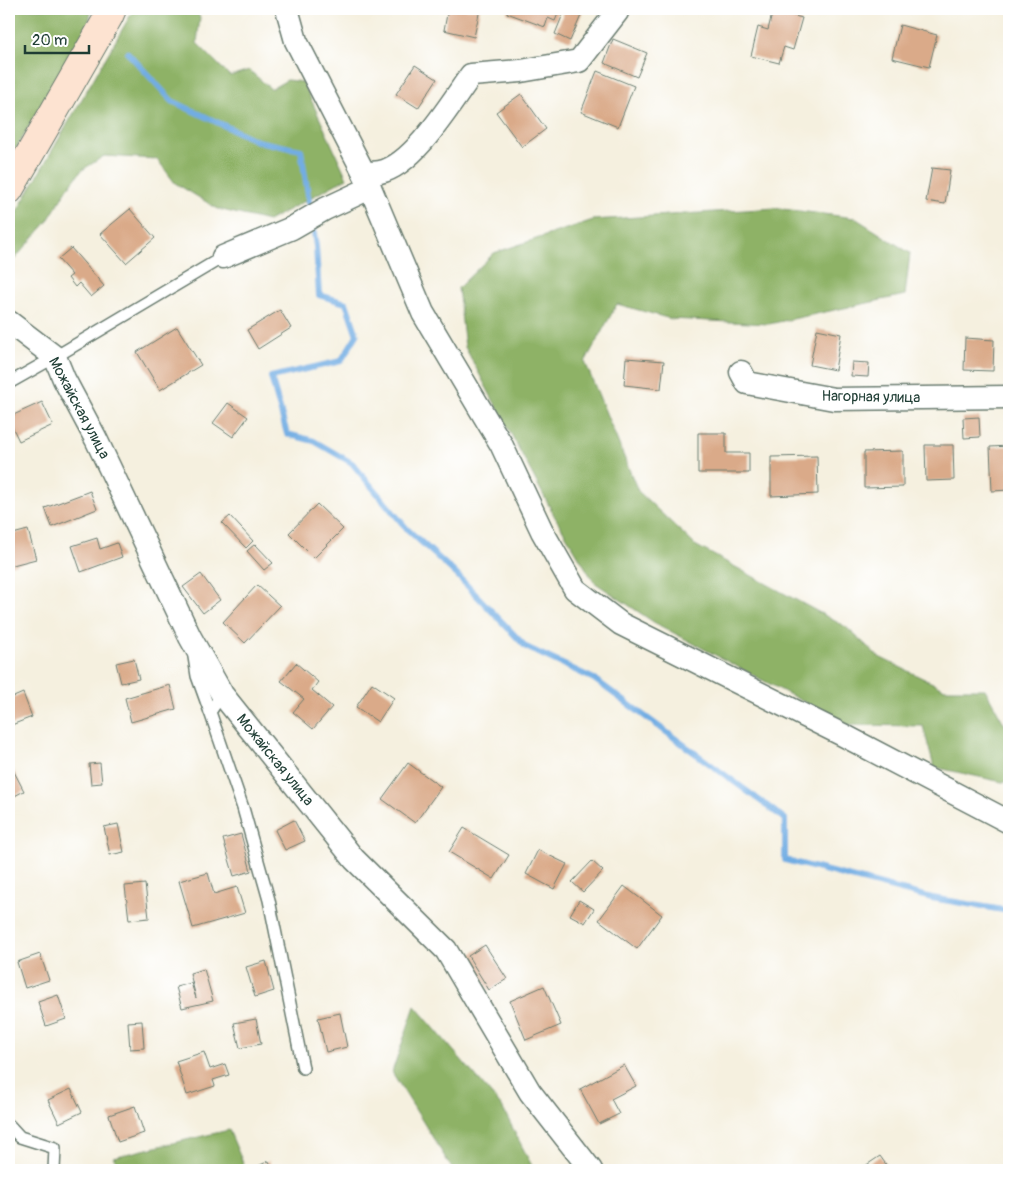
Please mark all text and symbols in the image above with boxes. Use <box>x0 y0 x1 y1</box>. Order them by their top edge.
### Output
scale bar <box>25 22 89 54</box>
text: 20 m <box>32 31 67 50</box>
street label: Можайская улица <box>44 354 114 462</box>
street label: Нагорная улица <box>821 387 921 407</box>
street label: Можайская улица <box>232 710 318 810</box>

